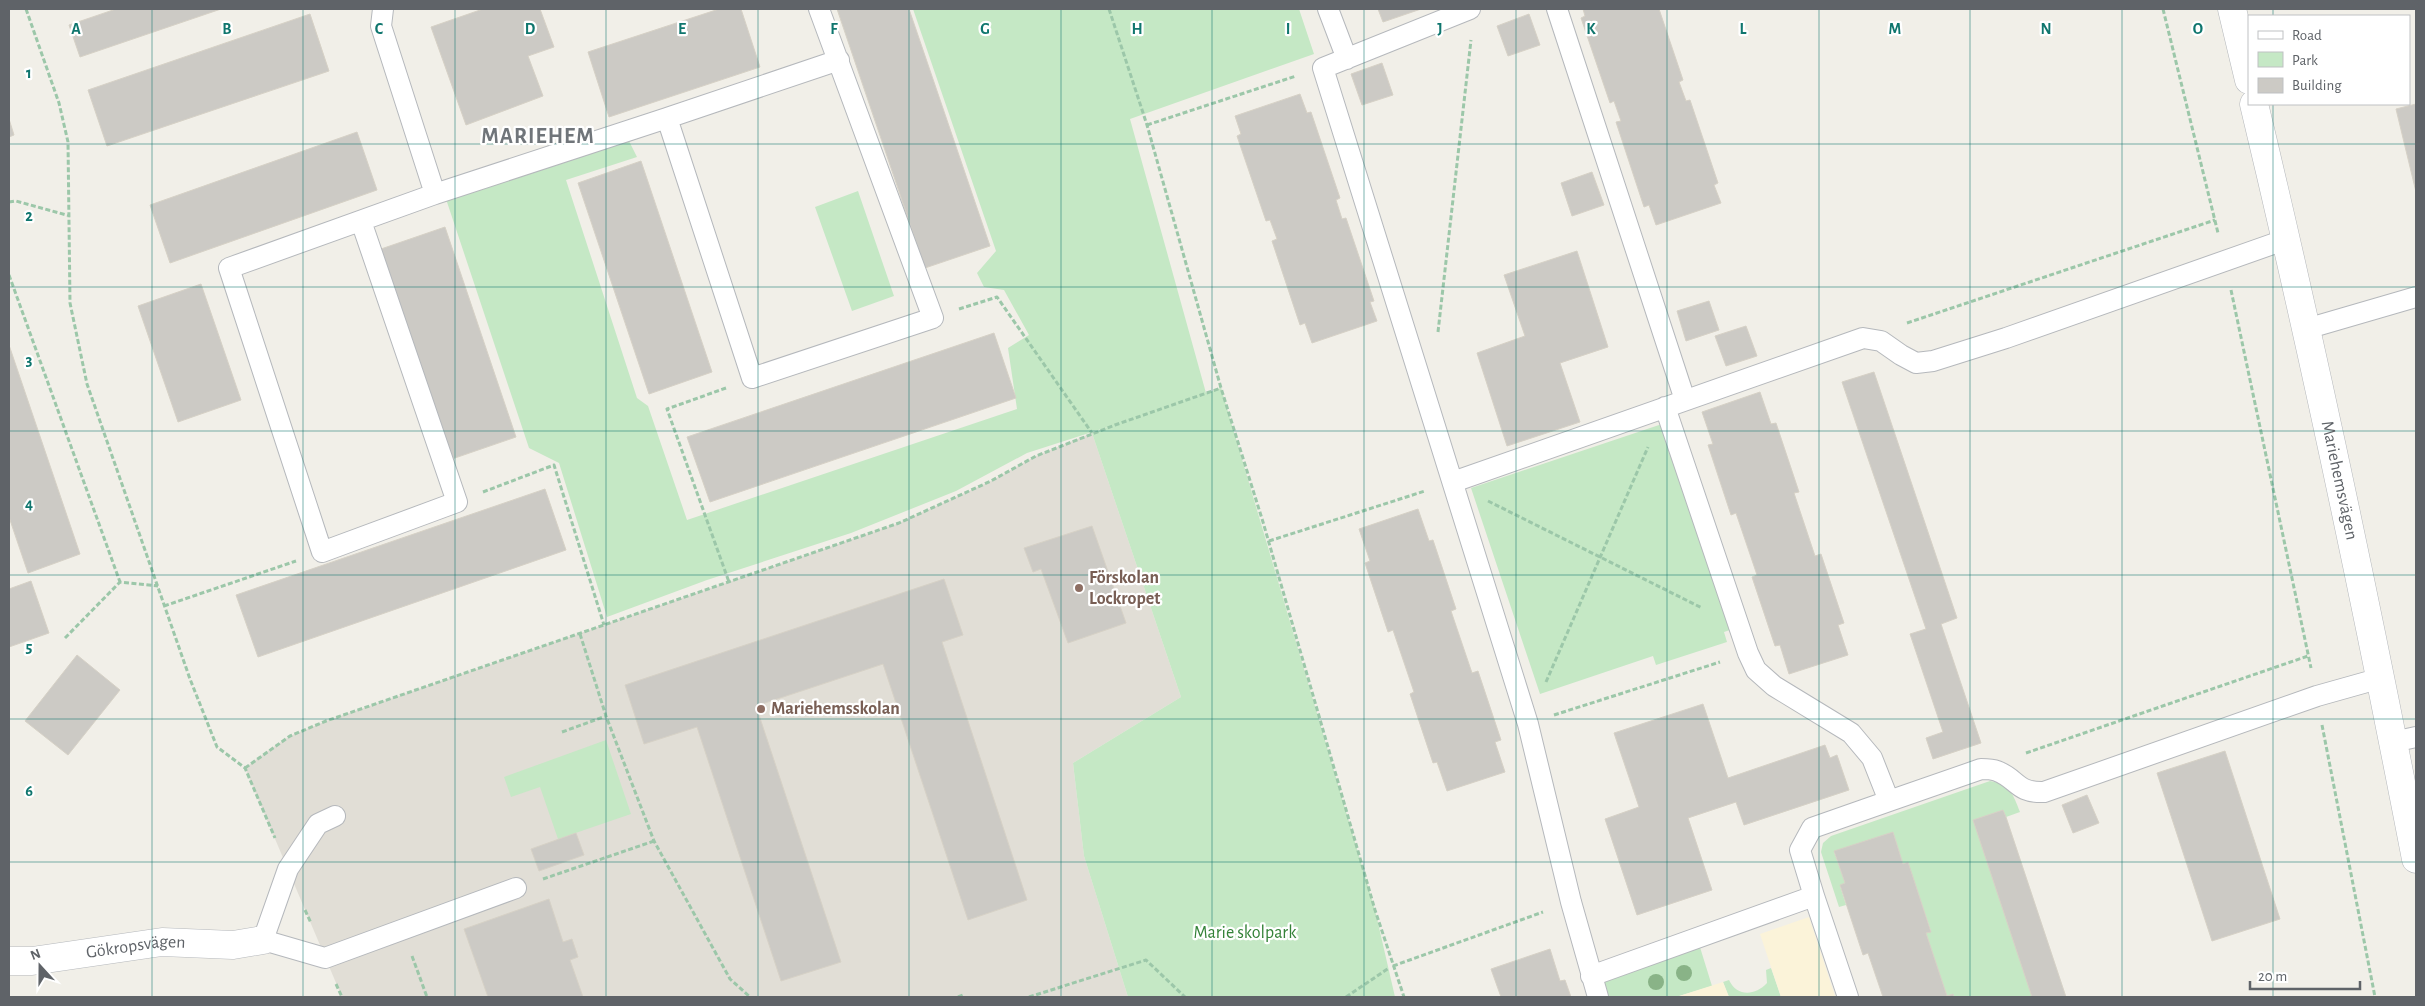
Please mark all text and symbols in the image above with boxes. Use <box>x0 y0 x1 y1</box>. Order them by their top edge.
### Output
legend <box>2248 15 2410 105</box>
text: A <box>71 21 81 37</box>
text: B <box>222 21 232 37</box>
text: C <box>375 21 384 37</box>
text: D <box>525 21 536 37</box>
text: E <box>678 21 686 37</box>
text: F <box>830 21 838 37</box>
text: G <box>980 21 990 37</box>
text: H <box>1131 21 1143 37</box>
text: I <box>1286 21 1290 37</box>
text: J <box>1437 21 1443 37</box>
text: K <box>1586 21 1596 37</box>
text: L <box>1740 21 1747 37</box>
text: M <box>1889 21 1901 37</box>
text: N <box>2040 21 2052 37</box>
text: O <box>2193 21 2203 37</box>
text: Road <box>2292 28 2322 43</box>
text: Park <box>2292 53 2318 68</box>
text: 1 <box>26 65 32 81</box>
text: Building <box>2292 78 2342 93</box>
district label: MARIEHEM <box>481 125 595 147</box>
text: 2 <box>25 208 33 224</box>
text: 3 <box>26 352 33 368</box>
street label: Mariehemsvägen <box>2318 419 2361 542</box>
text: 4 <box>25 496 33 512</box>
place label: Förskolan Lockropet <box>1089 569 1160 608</box>
marker: Förskolan Lockropet <box>1073 582 1085 594</box>
text: 5 <box>26 639 33 655</box>
place label: Mariehemsskolan <box>771 700 900 718</box>
marker: Mariehemsskolan <box>755 703 767 715</box>
text: 6 <box>25 783 33 799</box>
park label: Marie skolpark <box>1194 924 1297 942</box>
street label: Gökropsvägen <box>85 933 186 962</box>
north arrow <box>15 941 65 991</box>
text: N <box>29 947 43 963</box>
scale bar <box>2250 958 2360 990</box>
text: 20 m <box>2258 969 2287 984</box>

